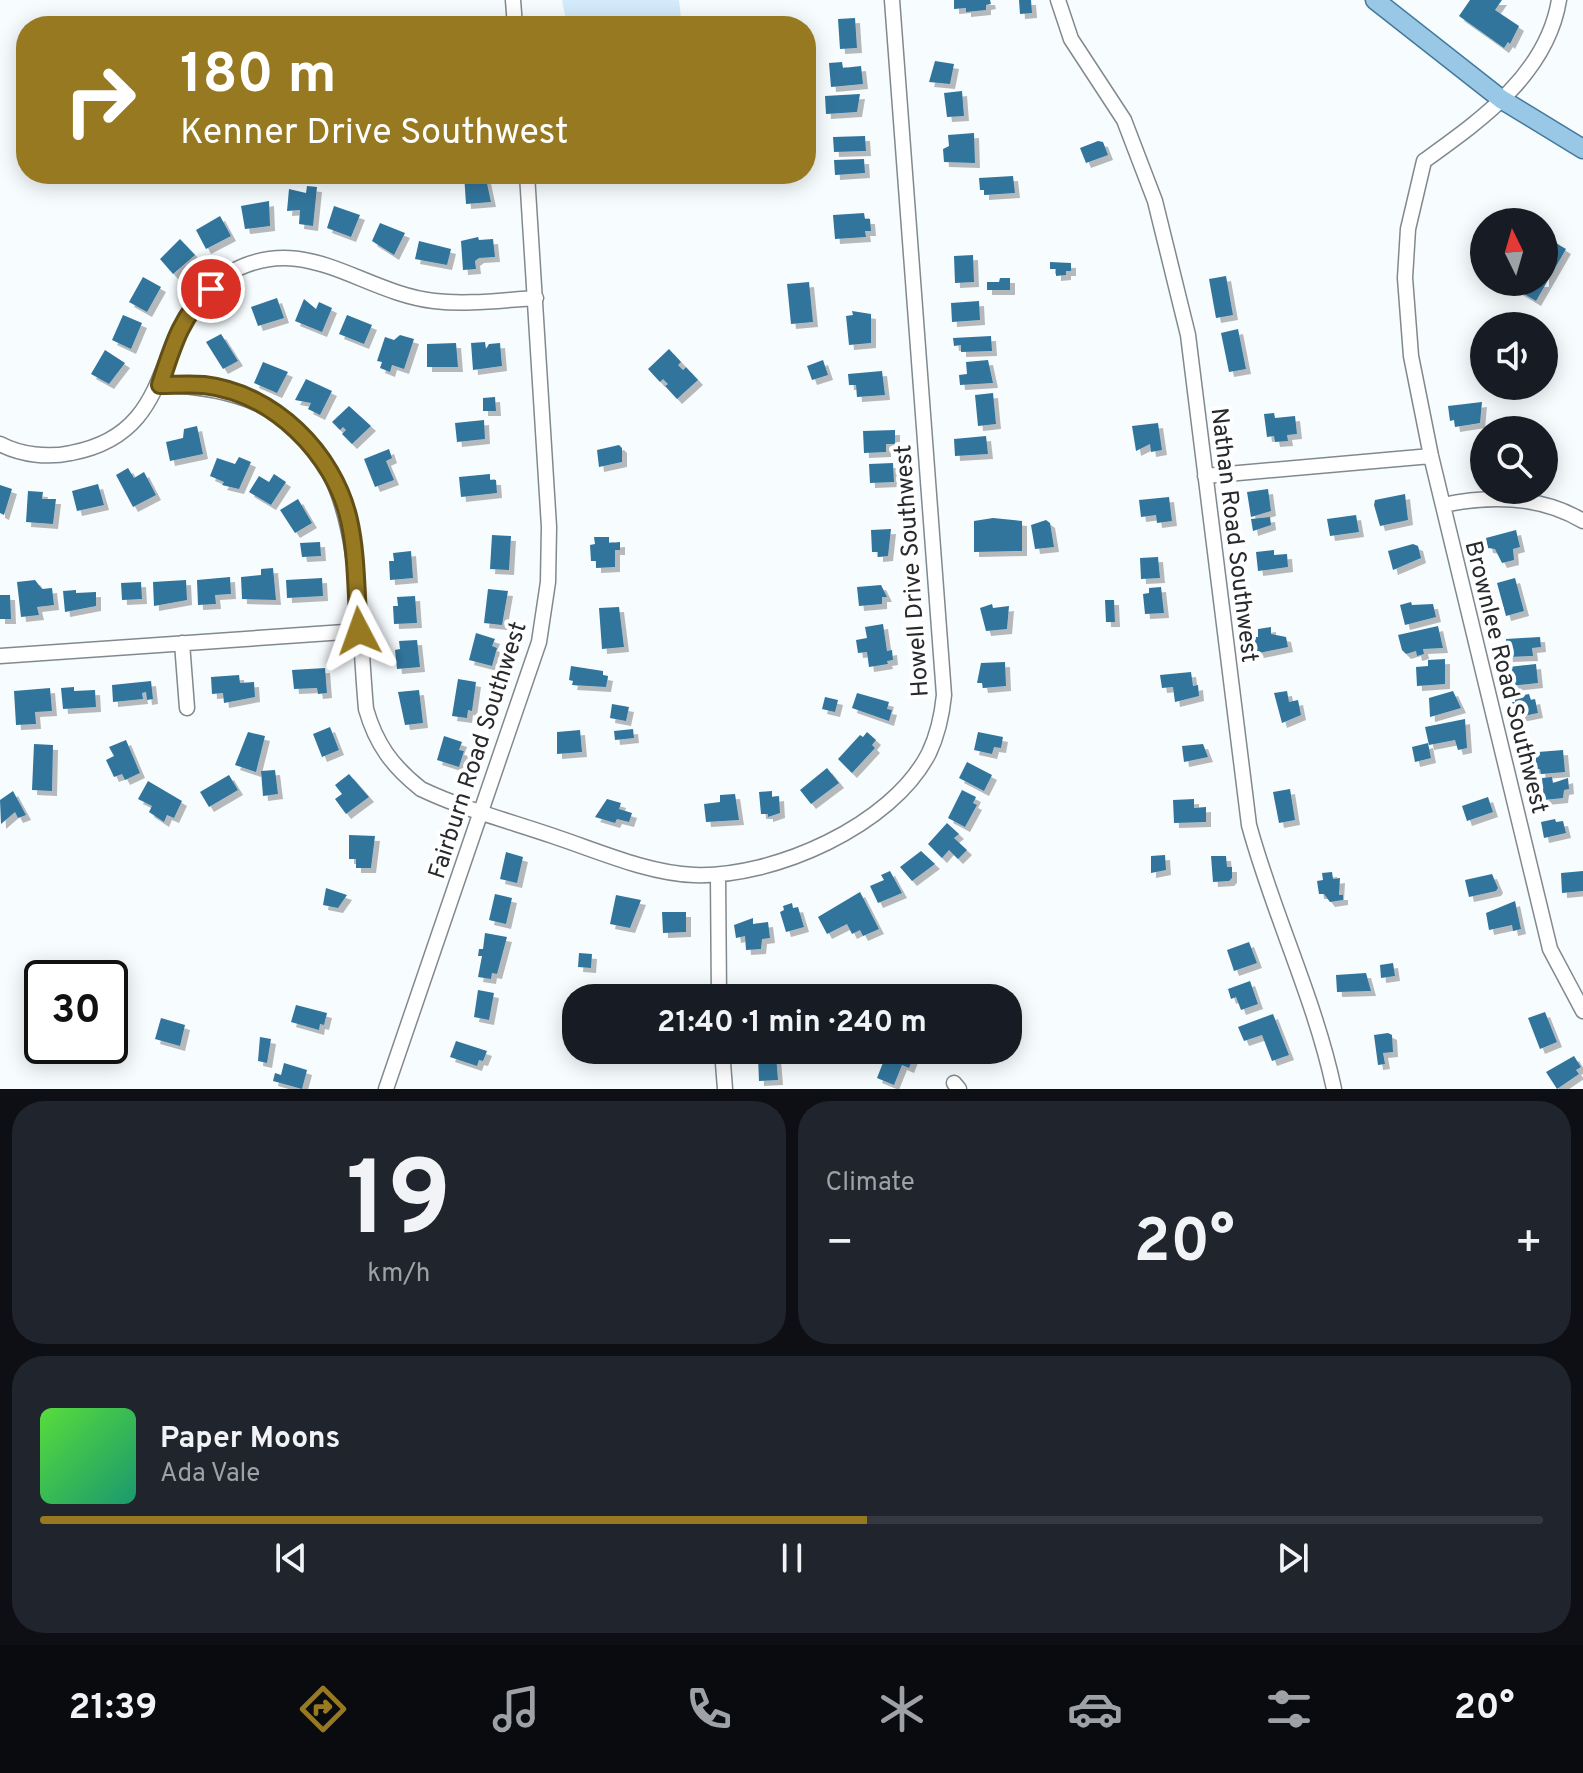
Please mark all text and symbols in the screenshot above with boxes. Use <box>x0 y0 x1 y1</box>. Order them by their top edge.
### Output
text: 180 m <box>180 42 337 112</box>
icon: right <box>48 48 152 152</box>
text: Kenner Drive Southwest <box>180 111 569 157</box>
north arrow <box>1470 208 1558 296</box>
map controls <box>1470 208 1558 504</box>
pin <box>177 255 245 323</box>
icon: arrive <box>189 267 233 311</box>
button: sound <box>1470 312 1558 400</box>
street label: Nathan Road Southwest <box>1202 406 1264 664</box>
button: search <box>1470 416 1558 504</box>
street label: Howell Drive Southwest <box>889 444 937 698</box>
street label: Brownlee Road Southwest <box>1457 538 1553 817</box>
position arrow <box>317 589 401 673</box>
street label: Fairburn Road Southwest <box>423 618 535 883</box>
speed limit sign: 30 <box>24 960 128 1064</box>
text: 21:40 · 1 min · 240 m <box>657 1005 927 1042</box>
text: 19 <box>346 1140 452 1272</box>
text: Climate <box>826 1167 915 1200</box>
text: 20° <box>1134 1207 1235 1283</box>
text: − <box>826 1217 854 1273</box>
text: + <box>1515 1217 1543 1273</box>
text: km/h <box>367 1258 430 1291</box>
text: Paper Moons <box>160 1421 340 1458</box>
text: Ada Vale <box>160 1458 260 1491</box>
icon: previous <box>269 1536 313 1580</box>
icon: pause <box>770 1536 814 1580</box>
icon: next <box>1271 1536 1315 1580</box>
icon: directions <box>295 1681 351 1737</box>
icon: music <box>488 1681 544 1737</box>
icon: phone <box>681 1681 737 1737</box>
icon: climate <box>874 1681 930 1737</box>
icon: car <box>1067 1681 1123 1737</box>
icon: filters <box>1261 1681 1317 1737</box>
text: 21:39 <box>69 1686 157 1732</box>
text: 20° <box>1454 1686 1514 1732</box>

